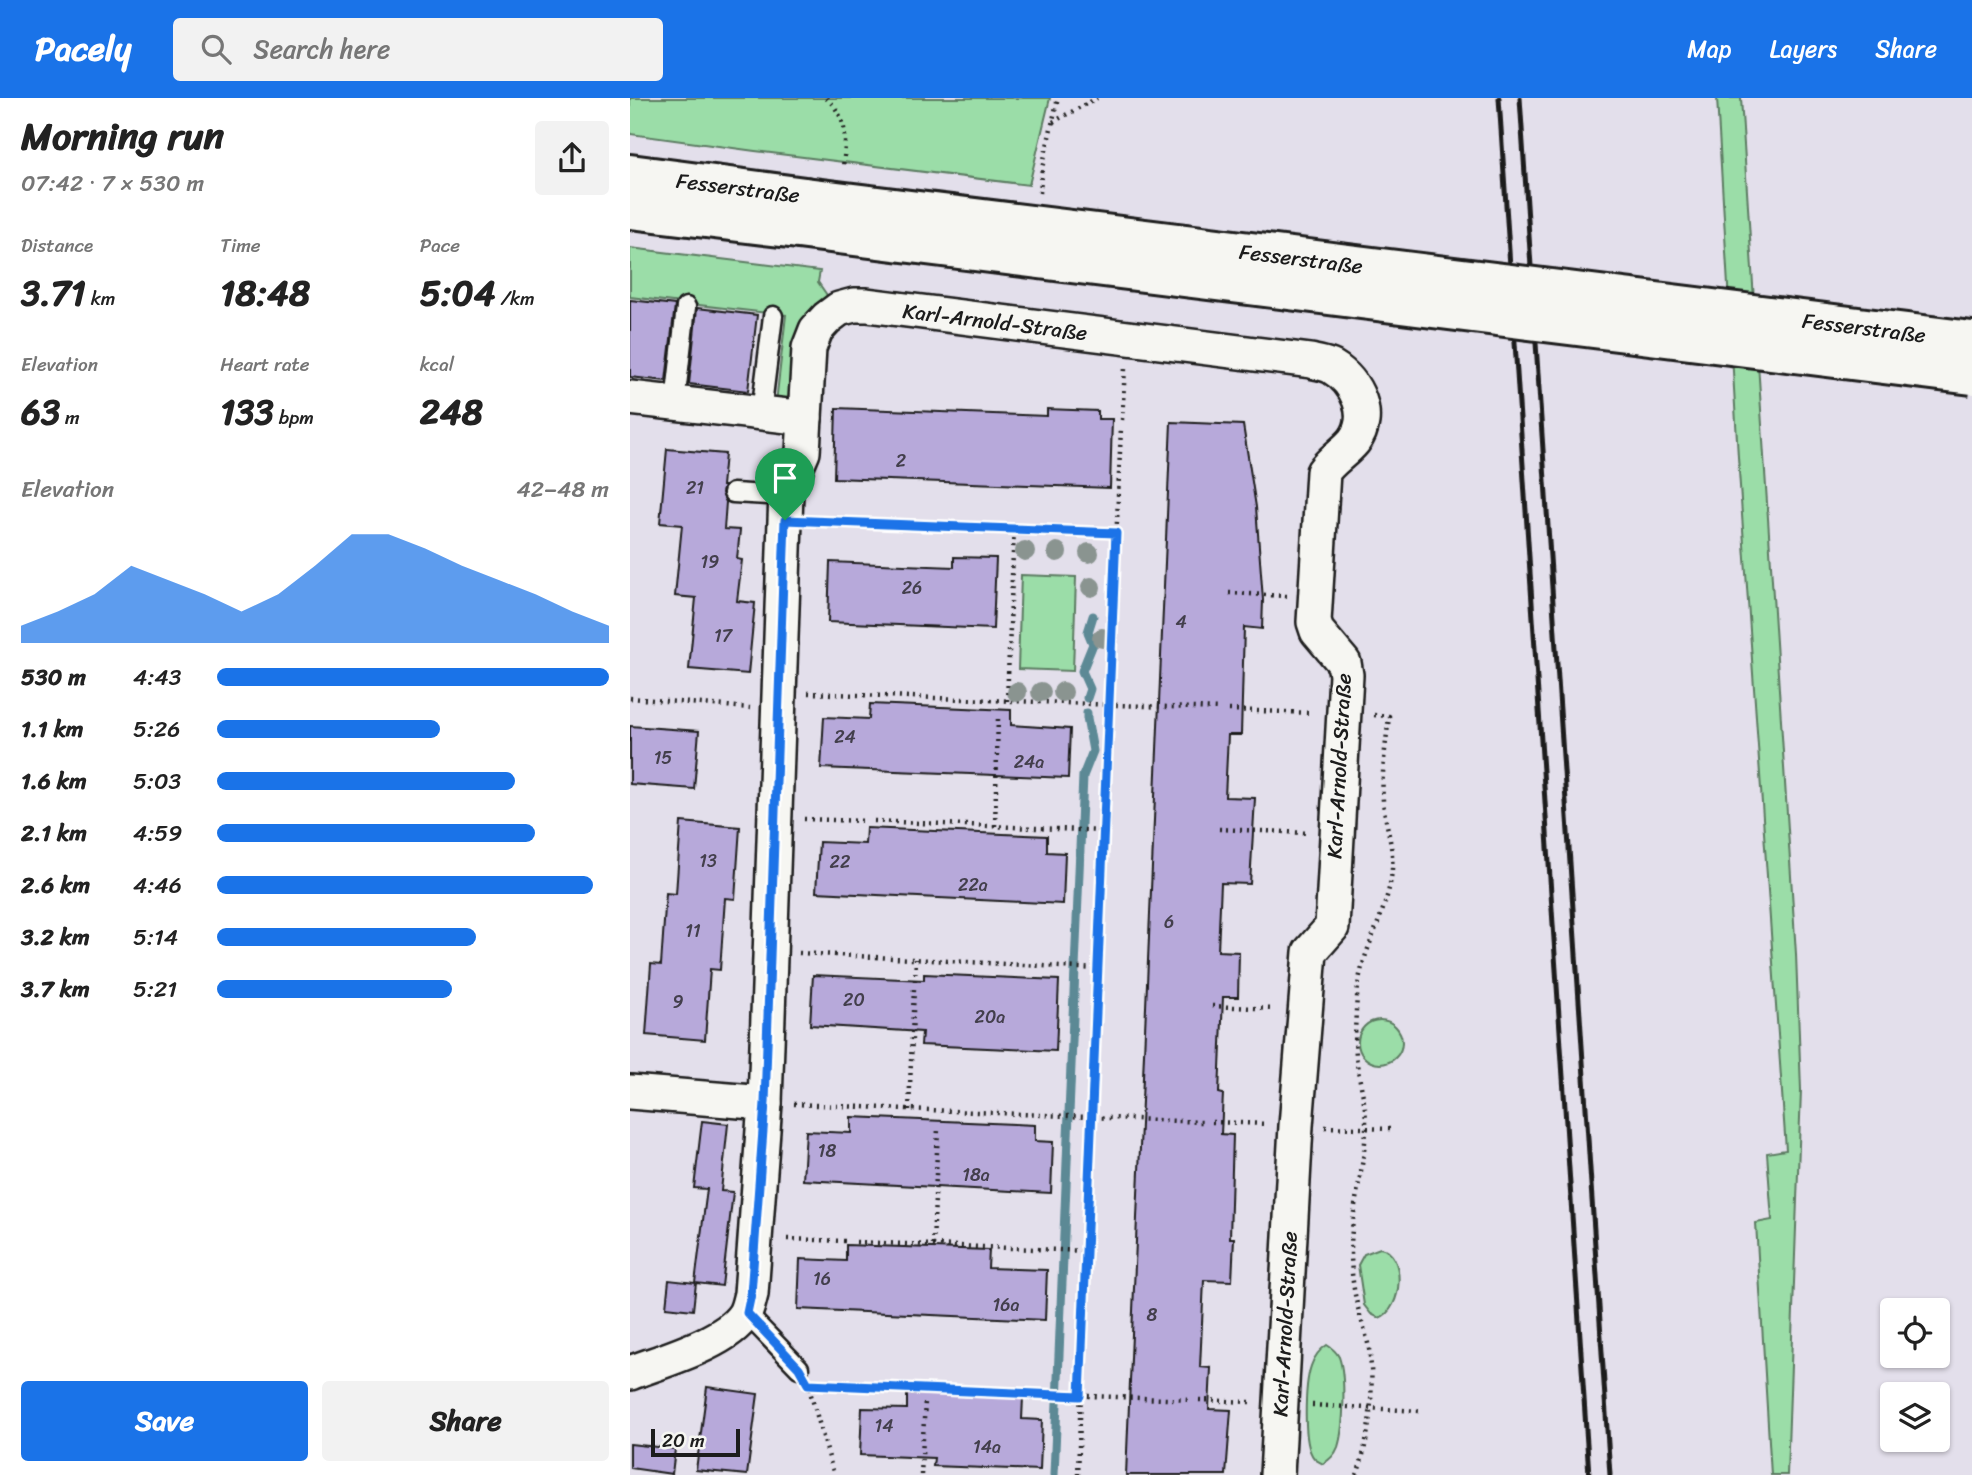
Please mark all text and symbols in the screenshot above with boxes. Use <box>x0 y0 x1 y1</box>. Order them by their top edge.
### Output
search box <box>173 18 663 81</box>
text: Pacely <box>35 20 131 78</box>
text: Search here <box>253 26 390 72</box>
text: Map <box>1687 28 1732 70</box>
text: Layers <box>1770 28 1837 70</box>
text: Share <box>1875 28 1937 70</box>
icon: search <box>197 30 235 68</box>
text: Morning run <box>21 103 224 170</box>
button: share <box>535 121 609 195</box>
street label: Fesserstraße <box>674 162 802 214</box>
text: 07:42 · 7 × 530 m <box>21 163 204 204</box>
text: Distance <box>21 229 93 262</box>
text: Time <box>220 229 261 262</box>
text: Pace <box>420 229 460 262</box>
street label: Fesserstraße <box>1237 233 1365 285</box>
text: 3.71 <box>21 262 86 324</box>
text: 18:48 <box>220 262 310 324</box>
text: 5:04 <box>420 262 496 324</box>
text: km <box>86 282 115 315</box>
text: /km <box>496 282 535 315</box>
street label: Karl-Arnold-Straße <box>901 292 1090 352</box>
street label: Fesserstraße <box>1800 302 1928 354</box>
text: Elevation <box>21 348 98 381</box>
text: Heart rate <box>220 348 310 381</box>
text: kcal <box>420 348 454 381</box>
text: 63 <box>21 381 60 443</box>
text: 133 <box>220 381 274 443</box>
text: 248 <box>420 381 483 443</box>
text: m <box>60 401 80 434</box>
text: bpm <box>274 401 314 434</box>
house number: 2 <box>896 445 906 477</box>
pin <box>755 448 815 520</box>
icon: arrive <box>766 459 804 497</box>
text: Elevation <box>21 469 114 510</box>
text: 42–48 m <box>516 469 609 510</box>
house number: 21 <box>686 472 704 504</box>
house number: 19 <box>701 546 719 578</box>
house number: 26 <box>902 572 922 604</box>
house number: 4 <box>1175 606 1187 638</box>
house number: 17 <box>714 620 734 652</box>
text: 530 m <box>21 657 86 698</box>
text: 4:43 <box>133 657 181 698</box>
street label: Karl-Arnold-Straße <box>1315 672 1363 860</box>
text: 1.1 km <box>21 709 84 750</box>
text: 5:26 <box>133 709 180 750</box>
house number: 24 <box>834 721 856 753</box>
house number: 15 <box>654 742 672 774</box>
house number: 24a <box>1014 746 1044 778</box>
text: 1.6 km <box>21 761 87 802</box>
text: 5:03 <box>133 761 181 802</box>
text: 2.1 km <box>21 813 87 854</box>
text: 4:59 <box>133 813 183 854</box>
house number: 13 <box>699 845 717 877</box>
house number: 22 <box>830 846 850 878</box>
text: 2.6 km <box>21 865 90 906</box>
text: 4:46 <box>133 865 182 906</box>
house number: 22a <box>958 869 988 901</box>
house number: 6 <box>1164 906 1174 938</box>
house number: 11 <box>685 915 701 947</box>
text: 3.2 km <box>21 917 90 958</box>
text: 5:14 <box>133 917 178 958</box>
text: 3.7 km <box>21 969 90 1010</box>
text: 5:21 <box>133 969 177 1010</box>
house number: 20 <box>843 984 865 1016</box>
house number: 9 <box>672 986 684 1018</box>
house number: 20a <box>975 1001 1005 1033</box>
house number: 18 <box>818 1135 836 1167</box>
house number: 18a <box>962 1159 990 1191</box>
street label: Karl-Arnold-Straße <box>1261 1230 1309 1418</box>
house number: 16 <box>813 1263 831 1295</box>
house number: 16a <box>993 1289 1019 1321</box>
map controls <box>1880 1298 1950 1452</box>
button: locate <box>1880 1298 1950 1368</box>
house number: 8 <box>1147 1299 1158 1331</box>
button: Save <box>21 1381 308 1461</box>
button: Share <box>322 1381 609 1461</box>
button: layers <box>1880 1382 1950 1452</box>
house number: 14 <box>875 1410 893 1442</box>
text: 20 m <box>662 1424 705 1457</box>
scale bar <box>651 1426 740 1458</box>
house number: 14a <box>973 1431 1001 1463</box>

